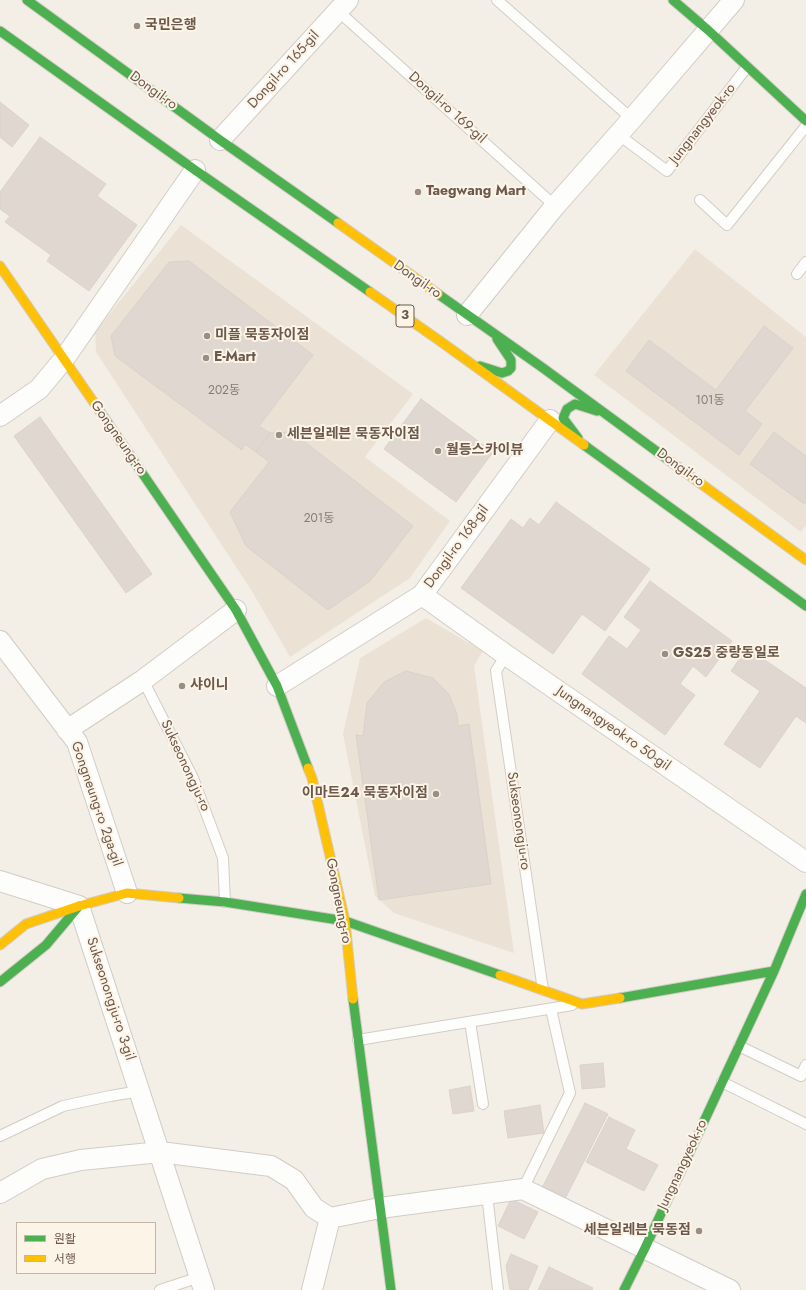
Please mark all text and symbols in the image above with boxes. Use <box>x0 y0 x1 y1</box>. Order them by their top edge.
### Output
place label: 국민은행 <box>145 18 197 34</box>
marker: 국민은행 <box>132 21 142 31</box>
street label: Dongil-ro 165-gil <box>245 28 323 112</box>
street label: Dongil-ro <box>126 68 180 114</box>
street label: Dongil-ro 169-gil <box>405 69 489 147</box>
street label: Jungnangyeok-ro <box>666 80 740 168</box>
place label: Taegwang Mart <box>426 184 526 200</box>
marker: Taegwang Mart <box>413 187 423 197</box>
street label: Dongil-ro <box>390 257 444 303</box>
road number: 3 <box>396 305 414 327</box>
place label: 미플 묵동자이점 <box>215 328 309 344</box>
marker: 미플 묵동자이점 <box>202 331 212 341</box>
place label: E-Mart <box>214 350 256 366</box>
marker: E-Mart <box>201 353 211 363</box>
house number: 202동 <box>208 384 240 398</box>
house number: 101동 <box>695 394 725 408</box>
street label: Gongneung-ro <box>86 398 150 478</box>
place label: 세븐일레븐 묵동자이점 <box>287 427 420 443</box>
marker: 세븐일레븐 묵동자이점 <box>274 430 284 440</box>
place label: 월등스카이뷰 <box>446 443 523 459</box>
street label: Dongil-ro <box>653 445 707 491</box>
marker: 월등스카이뷰 <box>433 446 443 456</box>
street label: Dongil-ro 168-gil <box>421 502 493 592</box>
house number: 201동 <box>304 512 334 526</box>
place label: GS25 중랑동일로 <box>673 646 780 662</box>
marker: GS25 중랑동일로 <box>660 649 670 659</box>
place label: 샤이니 <box>190 678 229 694</box>
marker: 샤이니 <box>177 681 187 691</box>
street label: Jungnangyeok-ro 50-gil <box>553 683 673 775</box>
street label: Sukseonongju-ro <box>156 718 214 814</box>
street label: Gongneung-ro 2ga-gil <box>67 739 125 869</box>
street label: Sukseonongju-ro <box>503 771 533 871</box>
place label: 이마트24 묵동자이점 <box>302 786 428 802</box>
marker: 이마트24 묵동자이점 <box>431 789 441 799</box>
street label: Gongneung-ro <box>322 857 354 945</box>
street label: Sukseonongju-ro 3-gil <box>82 935 138 1063</box>
street label: Jungnangyeok-ro <box>655 1117 711 1213</box>
legend <box>16 1222 156 1274</box>
place label: 세븐일레븐 묵동점 <box>584 1223 691 1239</box>
marker: 세븐일레븐 묵동점 <box>694 1226 704 1236</box>
text: 원활 <box>54 1230 76 1248</box>
text: 서행 <box>54 1250 76 1268</box>

